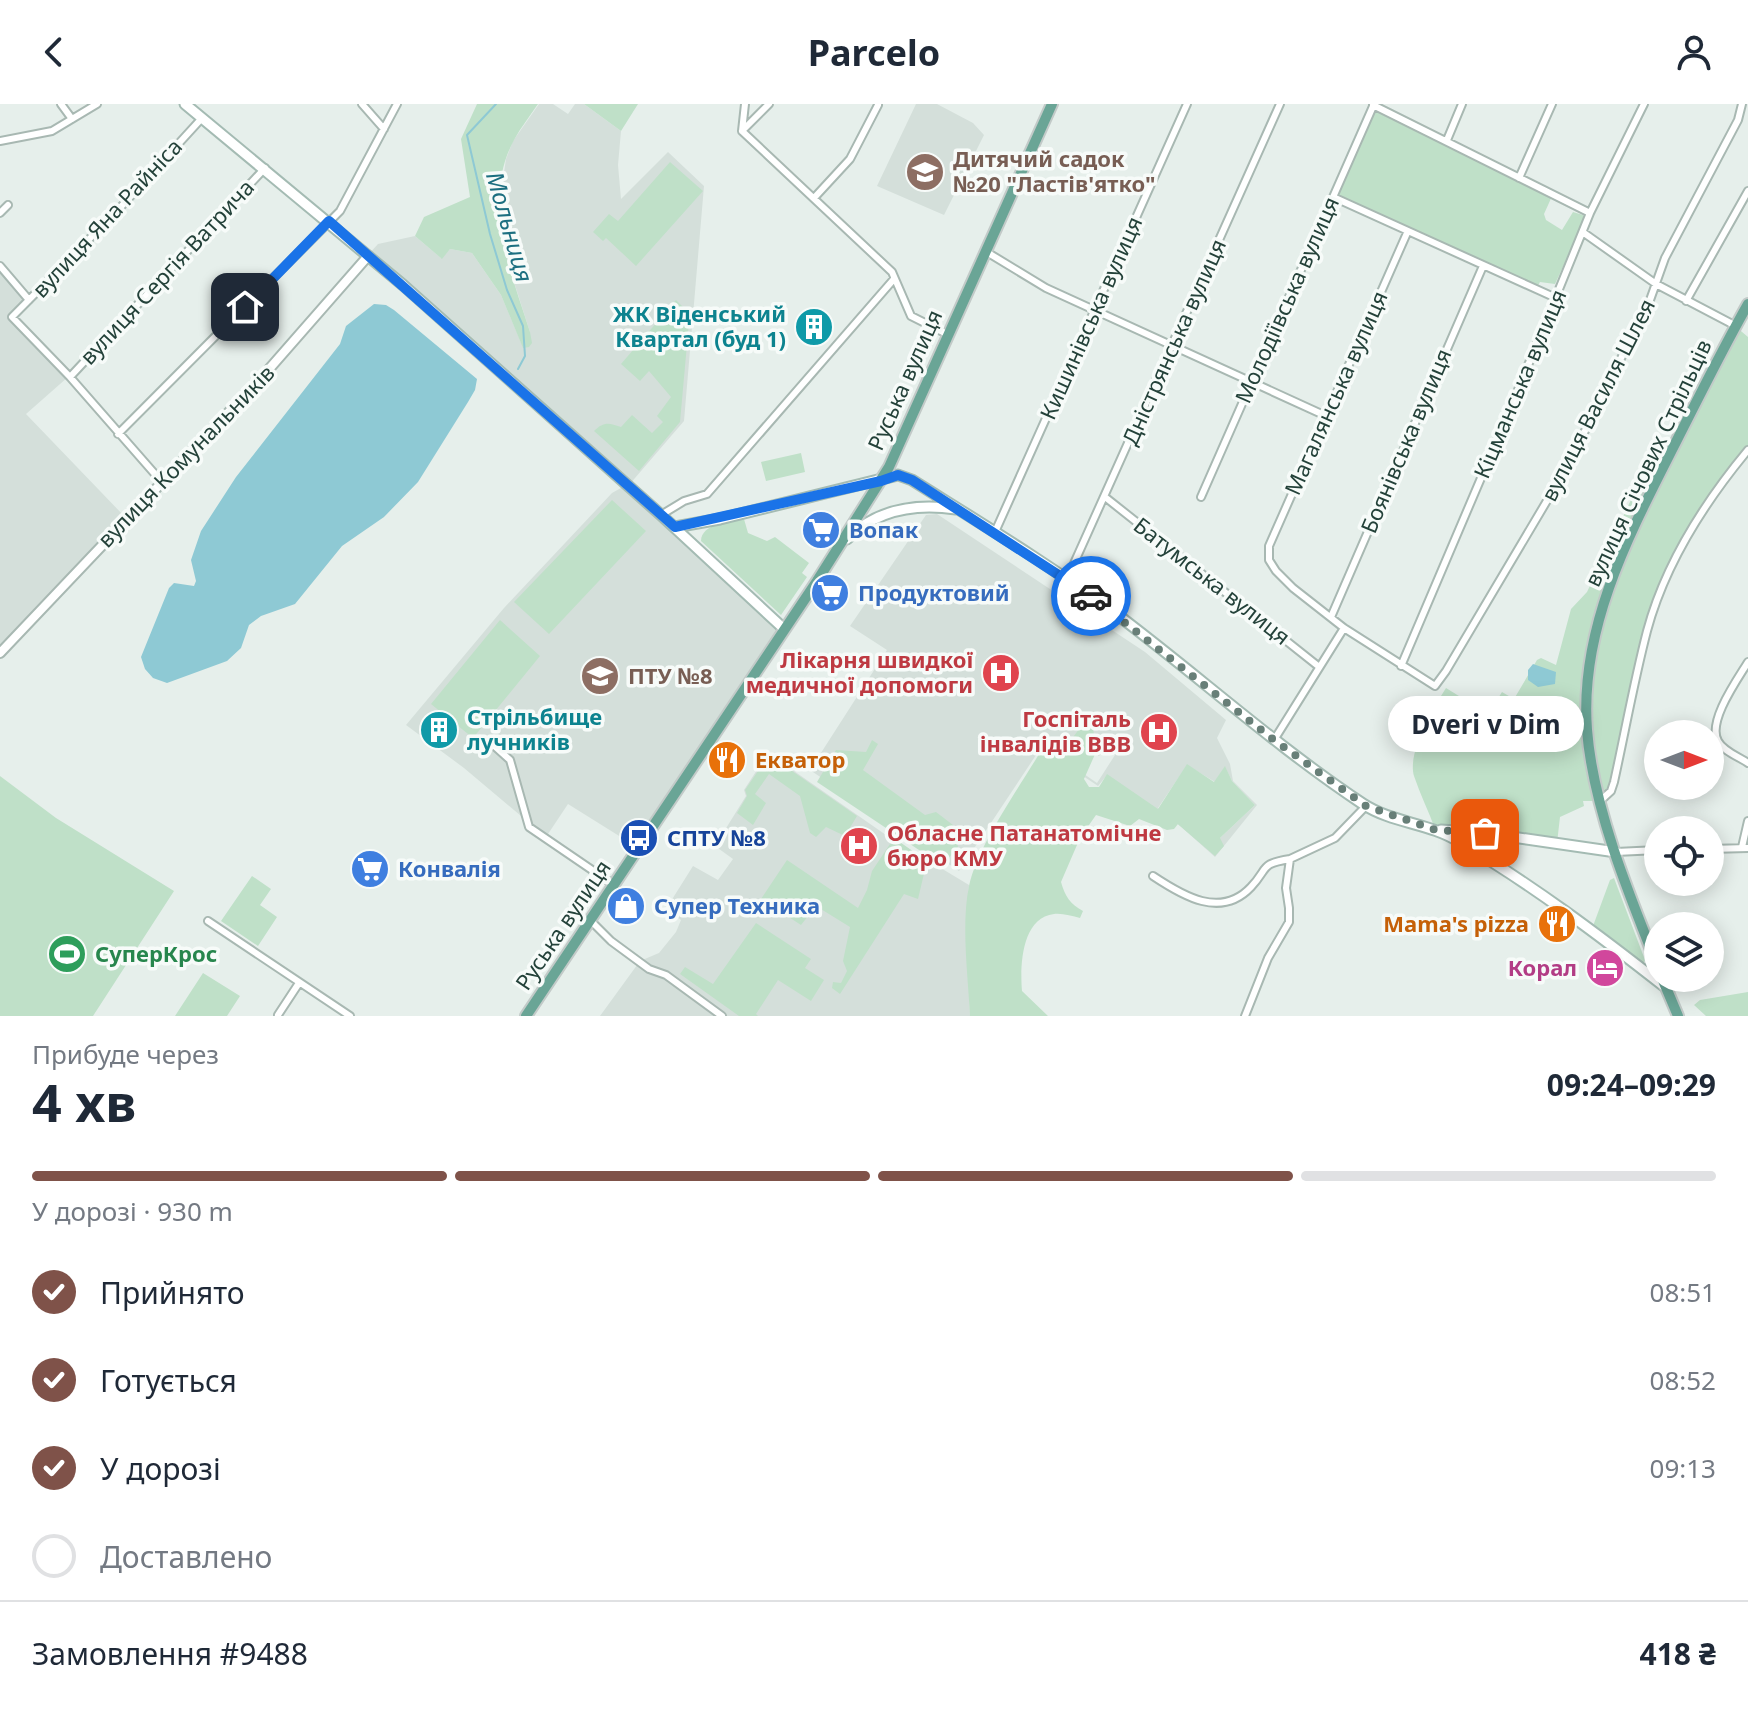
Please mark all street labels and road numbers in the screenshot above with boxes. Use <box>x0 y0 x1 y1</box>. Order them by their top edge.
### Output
street label: вулиця Яна Райніса <box>25 131 188 303</box>
street label: вулиця Сергія Ватрича <box>72 172 260 370</box>
street label: Молодіївська вулиця <box>1227 192 1345 408</box>
street label: Кишинівська вулиця <box>1032 211 1148 424</box>
street label: Дністрянська вулиця <box>1114 234 1232 449</box>
street label: Кіцманська вулиця <box>1466 285 1572 483</box>
street label: Магалянська вулиця <box>1277 286 1394 499</box>
street label: вулиця Василя Шлея <box>1533 293 1661 506</box>
street label: Руська вулиця <box>860 305 948 455</box>
street label: вулиця Січових Стрільців <box>1577 334 1718 591</box>
street label: Боянівська вулиця <box>1353 344 1458 537</box>
street label: вулиця Комунальників <box>90 358 280 553</box>
street label: Батумська вулиця <box>1128 510 1297 651</box>
street label: Руська вулиця <box>508 853 617 995</box>

